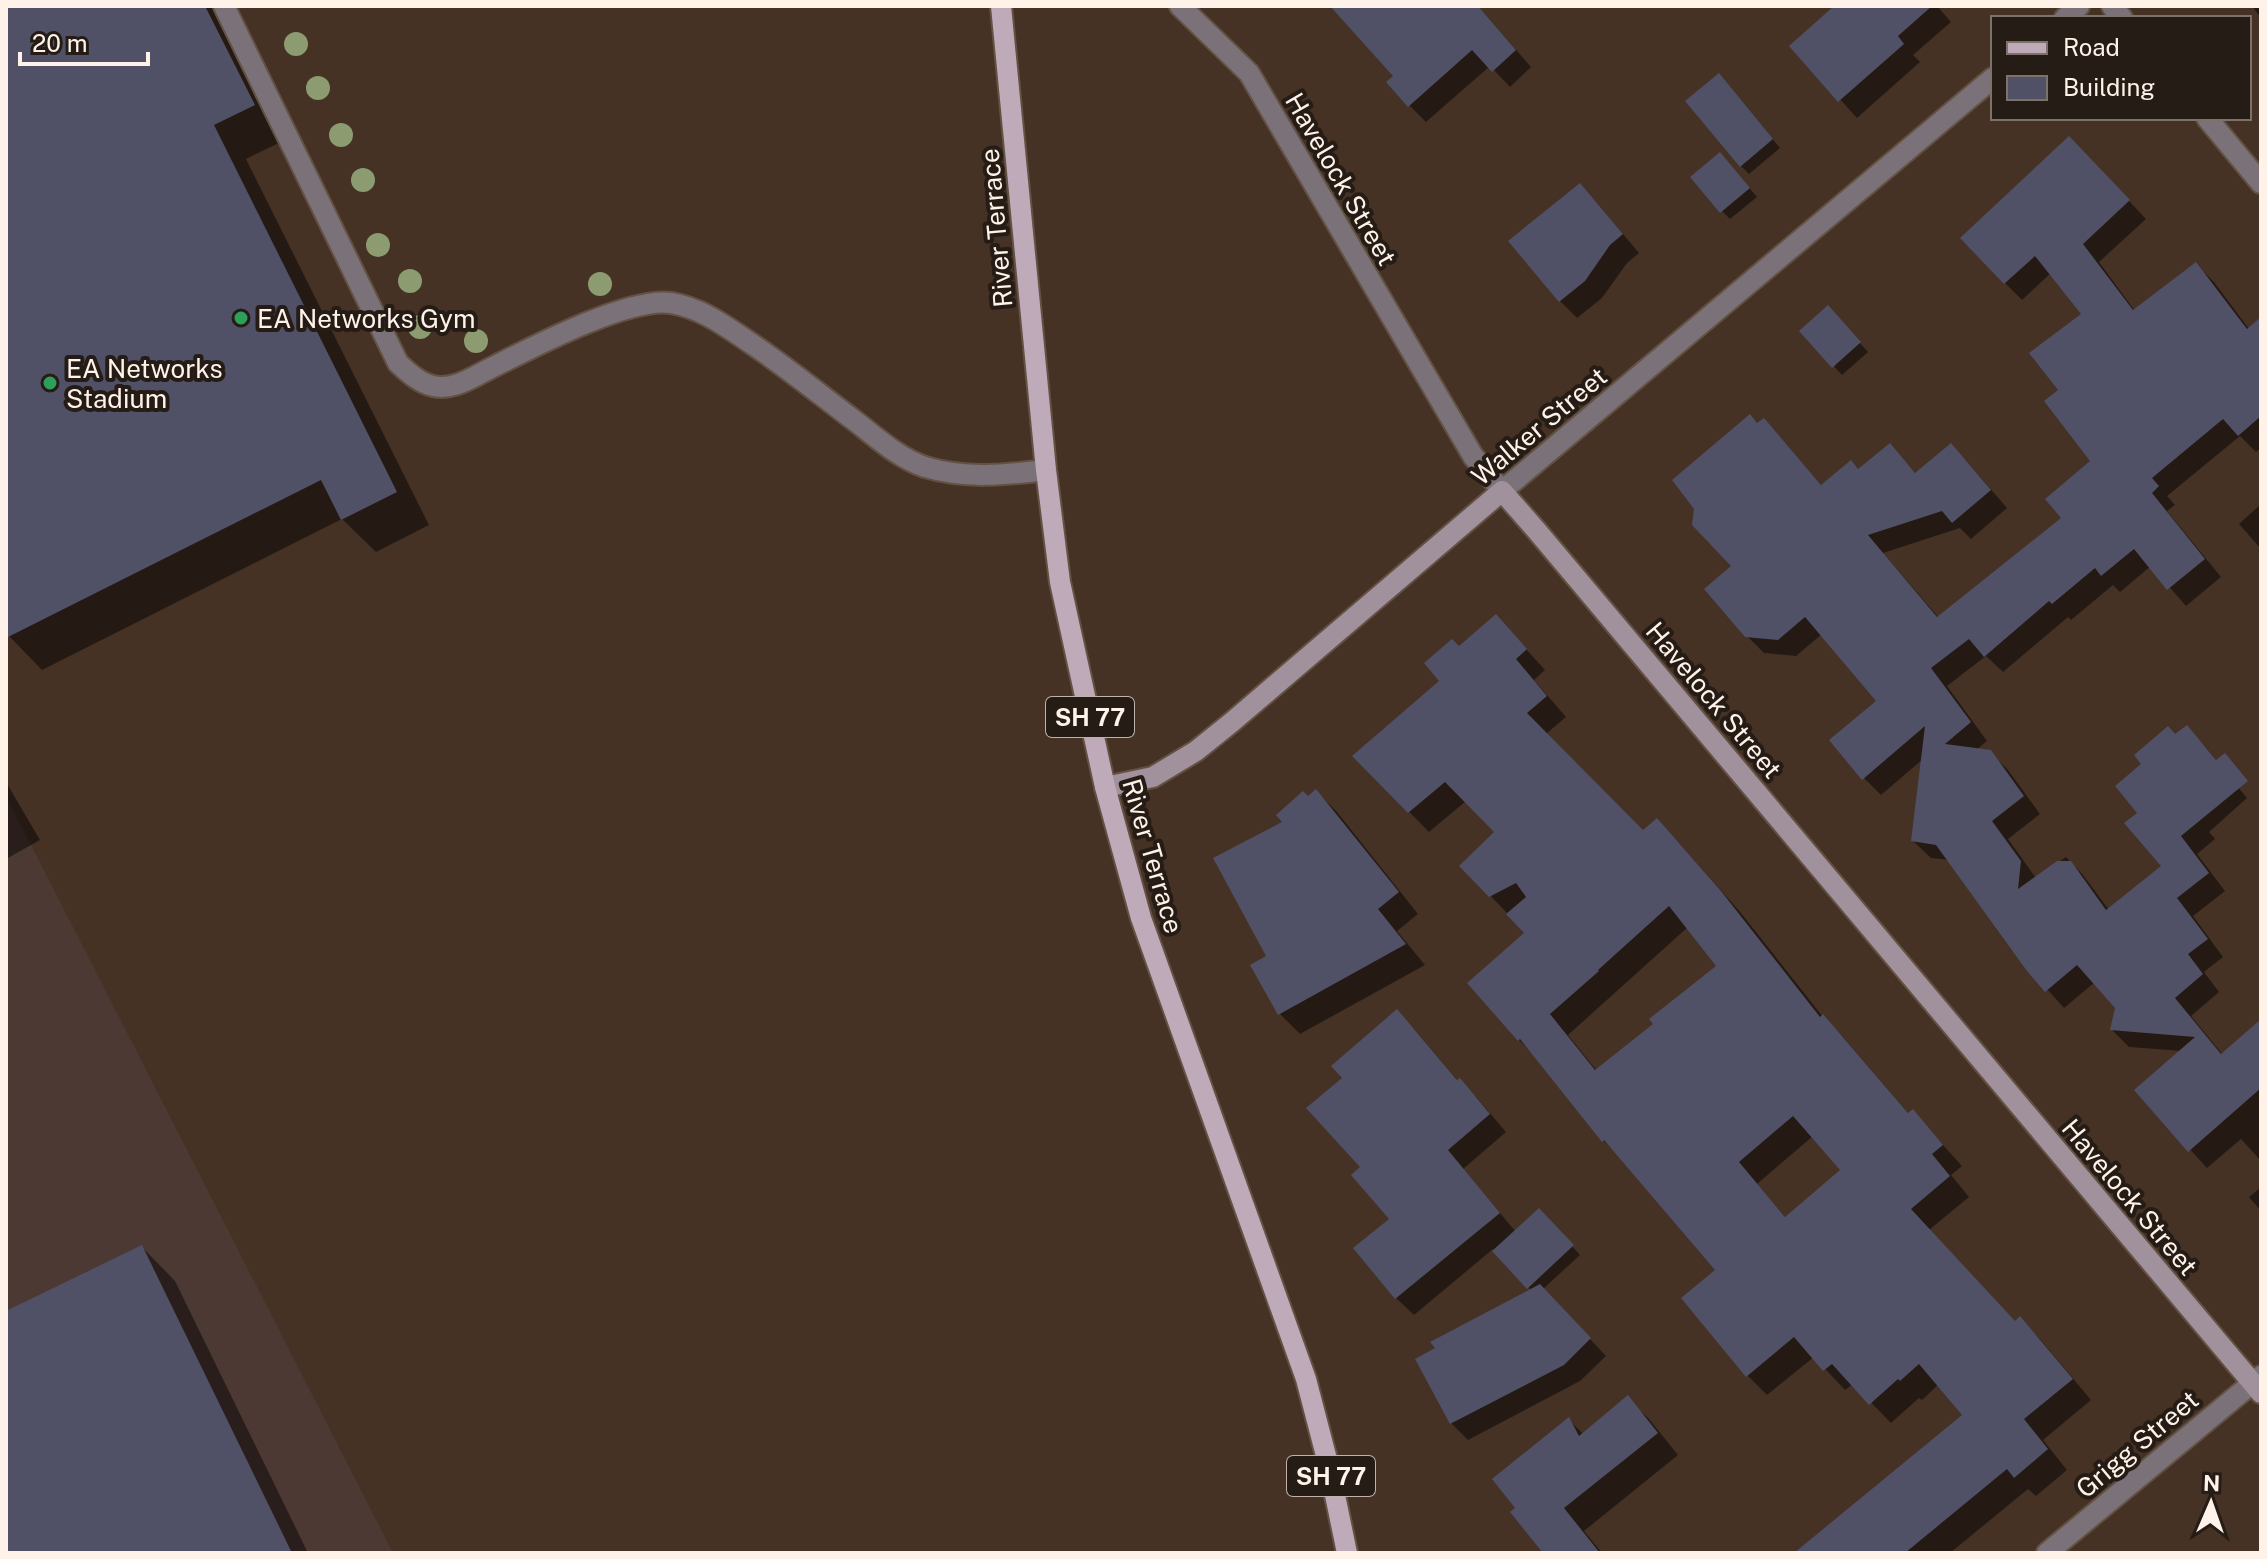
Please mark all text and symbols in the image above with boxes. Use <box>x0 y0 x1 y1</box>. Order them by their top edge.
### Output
scale bar <box>20 16 148 66</box>
legend <box>1991 16 2251 120</box>
text: 20 m <box>32 29 88 57</box>
text: Road <box>2063 33 2120 61</box>
text: Building <box>2063 73 2155 101</box>
street label: Havelock Street <box>1279 87 1403 271</box>
street label: River Terrace <box>974 147 1018 309</box>
place label: EA Networks Gym <box>257 303 475 334</box>
marker: EA Networks Gym <box>232 309 250 327</box>
place label: EA Networks Stadium <box>66 353 223 414</box>
street label: Walker Street <box>1465 360 1613 492</box>
marker: EA Networks Stadium <box>41 374 59 392</box>
street label: Havelock Street <box>1640 616 1788 784</box>
road number: SH 77 <box>1046 697 1134 737</box>
street label: River Terrace <box>1116 775 1190 937</box>
street label: Havelock Street <box>2056 1113 2204 1281</box>
street label: Grigg Street <box>2070 1384 2204 1504</box>
road number: SH 77 <box>1287 1456 1375 1496</box>
north arrow <box>2171 1463 2251 1543</box>
text: N <box>2203 1470 2221 1496</box>

